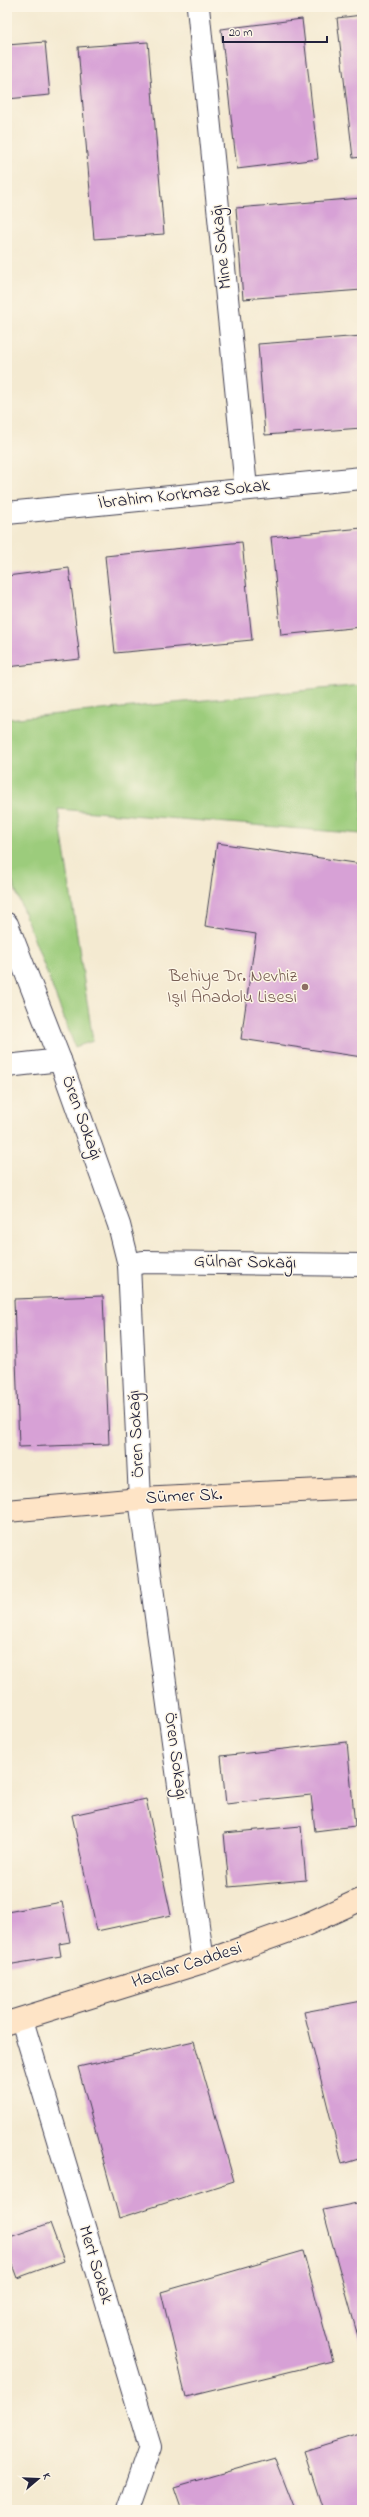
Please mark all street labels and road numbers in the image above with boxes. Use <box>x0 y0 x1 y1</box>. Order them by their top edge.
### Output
street label: Mine Sokağı <box>205 203 240 291</box>
street label: İbrahim Korkmaz Sokak <box>97 473 271 517</box>
street label: Ören Sokağı <box>53 1072 108 1164</box>
street label: Gülnar Sokağı <box>193 1249 296 1278</box>
street label: Ören Sokağı <box>122 1389 153 1479</box>
street label: Sümer Sk. <box>145 1482 223 1512</box>
street label: Ören Sokağı <box>155 1711 194 1802</box>
street label: Hacılar Caddesi <box>129 1936 245 1996</box>
street label: Mert Sokak <box>71 2222 119 2308</box>

